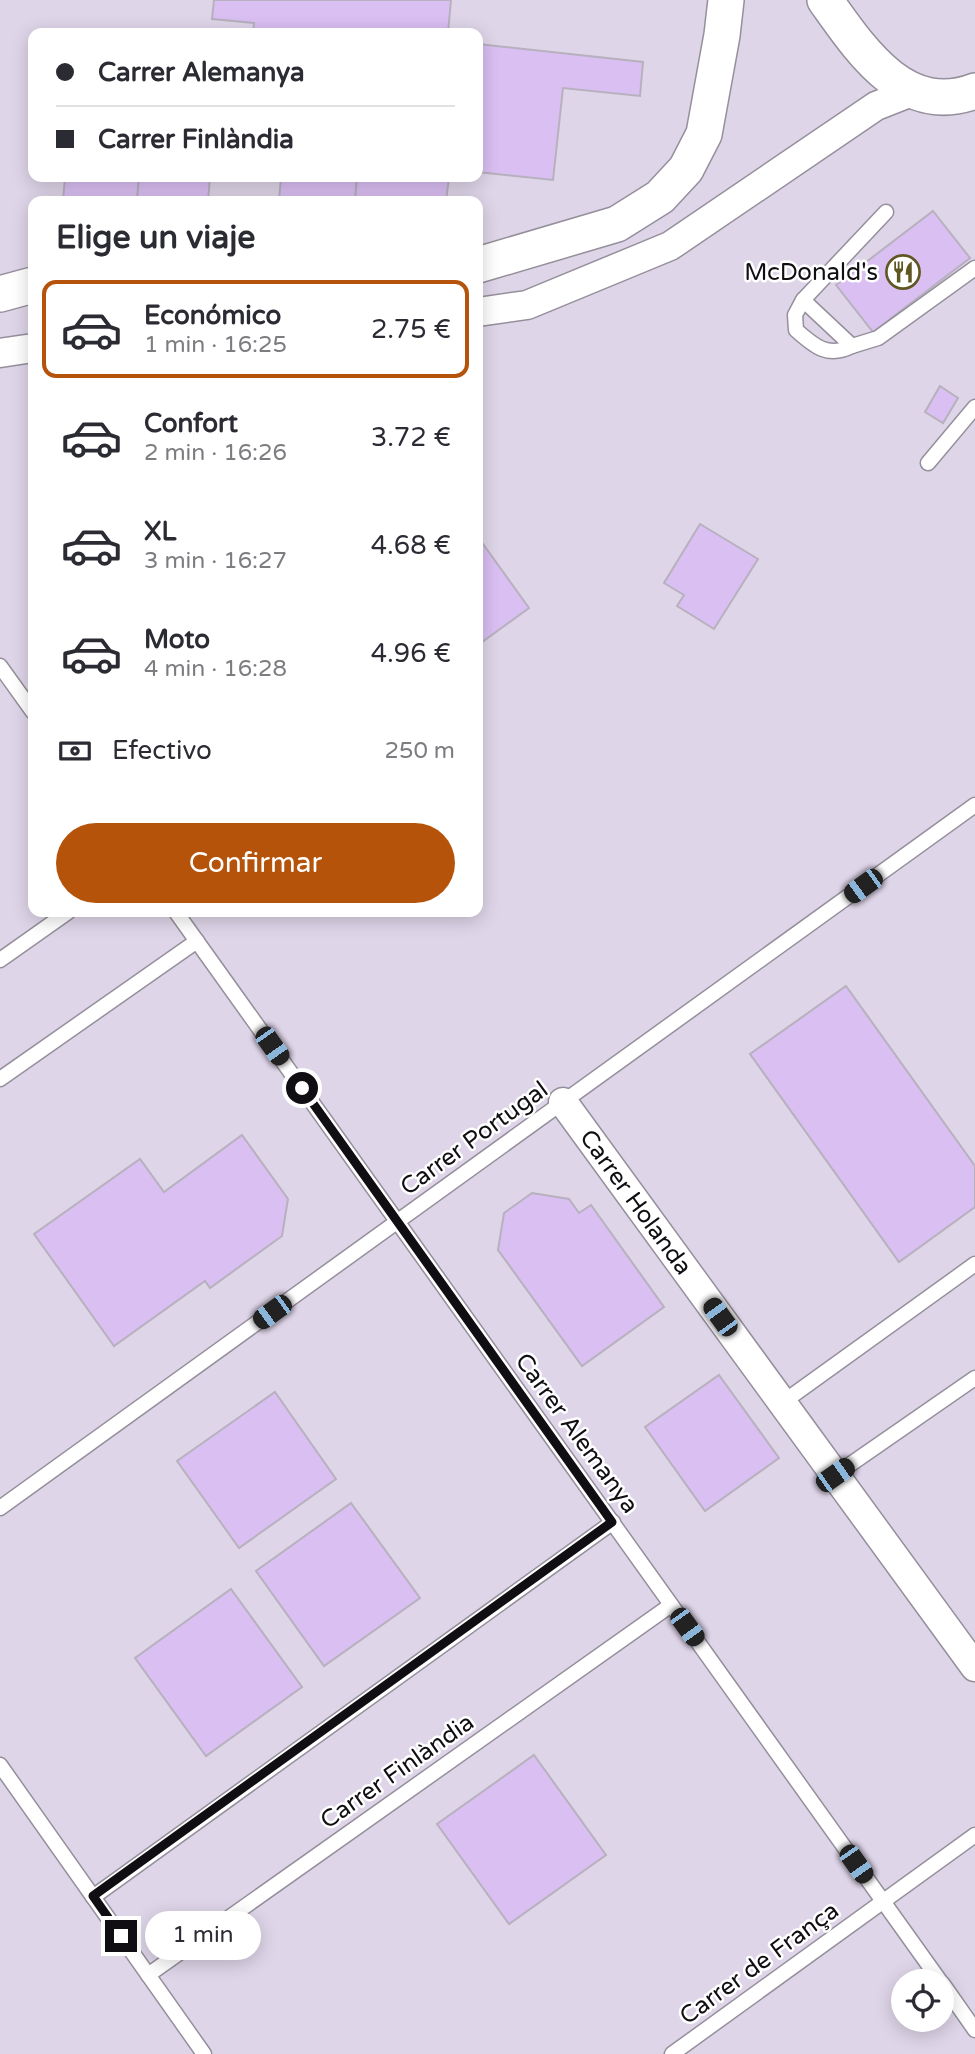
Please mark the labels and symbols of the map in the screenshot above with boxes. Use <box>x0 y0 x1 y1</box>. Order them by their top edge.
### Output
restaurant icon: McDonald's <box>884 253 922 291</box>
place label: McDonald's <box>744 258 878 287</box>
car <box>840 865 887 907</box>
car <box>252 1023 293 1069</box>
route start <box>286 1072 318 1104</box>
street label: Carrer Portugal <box>395 1075 554 1202</box>
street label: Carrer Holanda <box>573 1124 698 1281</box>
car <box>249 1291 296 1333</box>
car <box>700 1294 741 1340</box>
street label: Carrer Alemanya <box>509 1348 644 1519</box>
car <box>812 1454 859 1496</box>
car <box>667 1604 708 1650</box>
street label: Carrer Finlàndia <box>315 1708 480 1835</box>
car <box>836 1841 877 1887</box>
street label: Carrer de França <box>674 1896 845 2031</box>
callout: 1 min <box>146 1912 261 1960</box>
route end <box>105 1920 137 1952</box>

